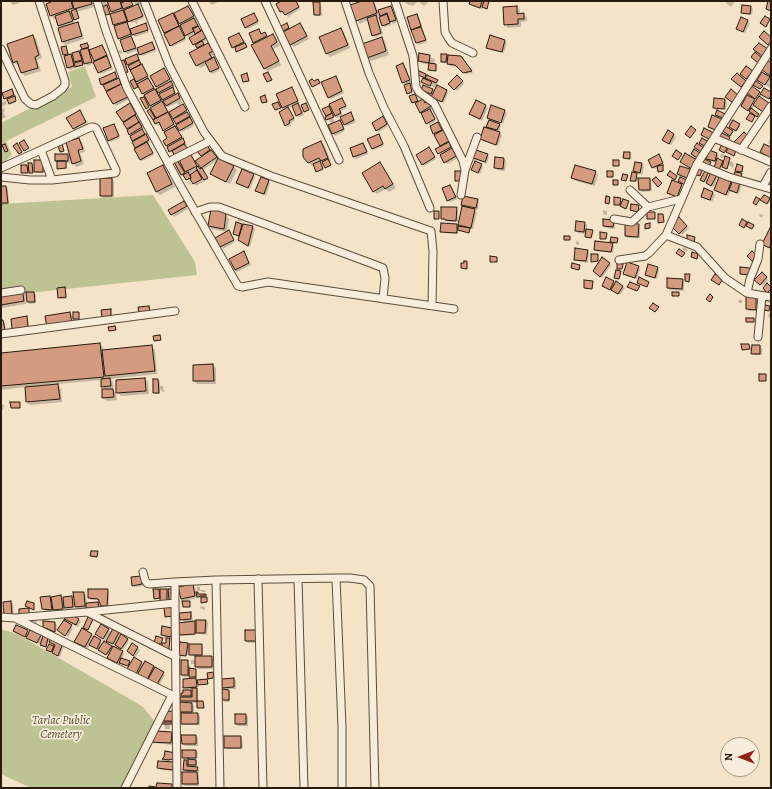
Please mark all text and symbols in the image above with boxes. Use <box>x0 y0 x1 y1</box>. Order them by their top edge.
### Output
park label: Tarlac Public Cemetery <box>32 714 90 742</box>
north arrow <box>720 737 760 777</box>
text: N <box>721 753 736 761</box>

